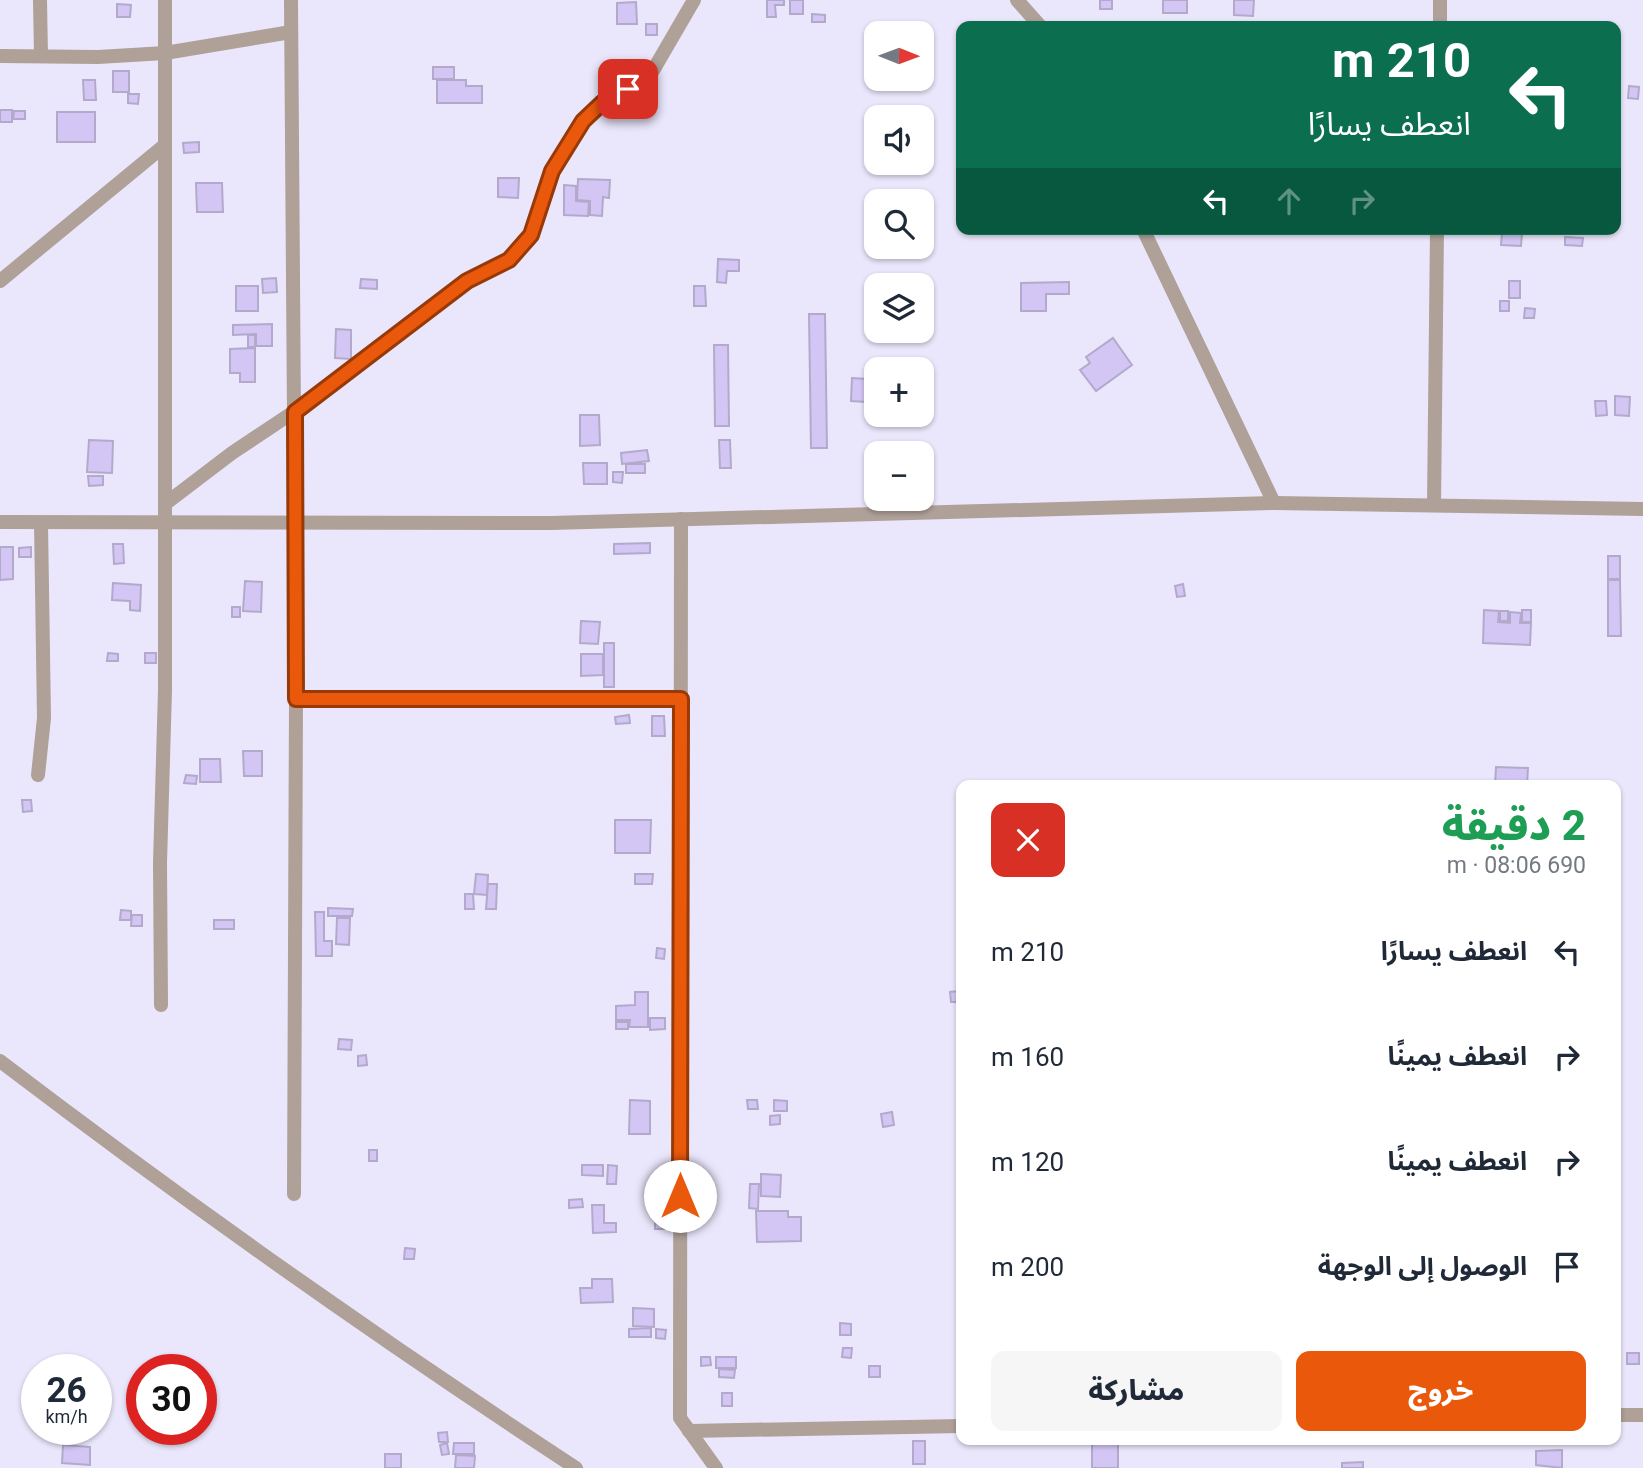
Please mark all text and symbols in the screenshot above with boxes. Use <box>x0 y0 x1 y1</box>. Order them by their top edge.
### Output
north arrow <box>864 21 934 91</box>
map controls <box>864 21 934 511</box>
text: 210 m <box>1332 32 1471 89</box>
icon: left <box>1495 49 1586 140</box>
pin <box>598 59 658 119</box>
icon: arrive <box>609 70 647 108</box>
button: sound <box>864 105 934 175</box>
text: انعطف يسارًا <box>1308 105 1471 143</box>
icon: left <box>1197 182 1235 220</box>
icon: ahead <box>1270 182 1308 220</box>
icon: right <box>1343 182 1381 220</box>
button: search <box>864 189 934 259</box>
button: layers <box>864 273 934 343</box>
button: + <box>864 357 934 427</box>
button: − <box>864 441 934 511</box>
text: 2 دقيقة <box>1442 801 1586 850</box>
button: close <box>991 803 1065 877</box>
text: 690 m · 08:06 <box>1447 852 1586 879</box>
icon: left <box>1548 933 1586 971</box>
text: انعطف يسارًا <box>1381 936 1527 966</box>
text: 210 m <box>991 937 1064 967</box>
icon: right <box>1548 1038 1586 1076</box>
text: انعطف يمينًا <box>1388 1041 1527 1071</box>
text: 160 m <box>991 1042 1064 1072</box>
icon: right <box>1548 1143 1586 1181</box>
text: انعطف يمينًا <box>1388 1146 1527 1176</box>
text: 120 m <box>991 1147 1064 1177</box>
position arrow <box>643 1159 717 1233</box>
icon: arrive <box>1548 1248 1586 1286</box>
text: الوصول إلى الوجهة <box>1318 1251 1527 1281</box>
text: 200 m <box>991 1252 1064 1282</box>
button: مشاركة <box>991 1351 1282 1431</box>
button: خروج <box>1296 1351 1586 1431</box>
speed limit sign: 30 <box>126 1354 217 1445</box>
text: 26 <box>46 1370 87 1411</box>
text: km/h <box>45 1406 88 1427</box>

